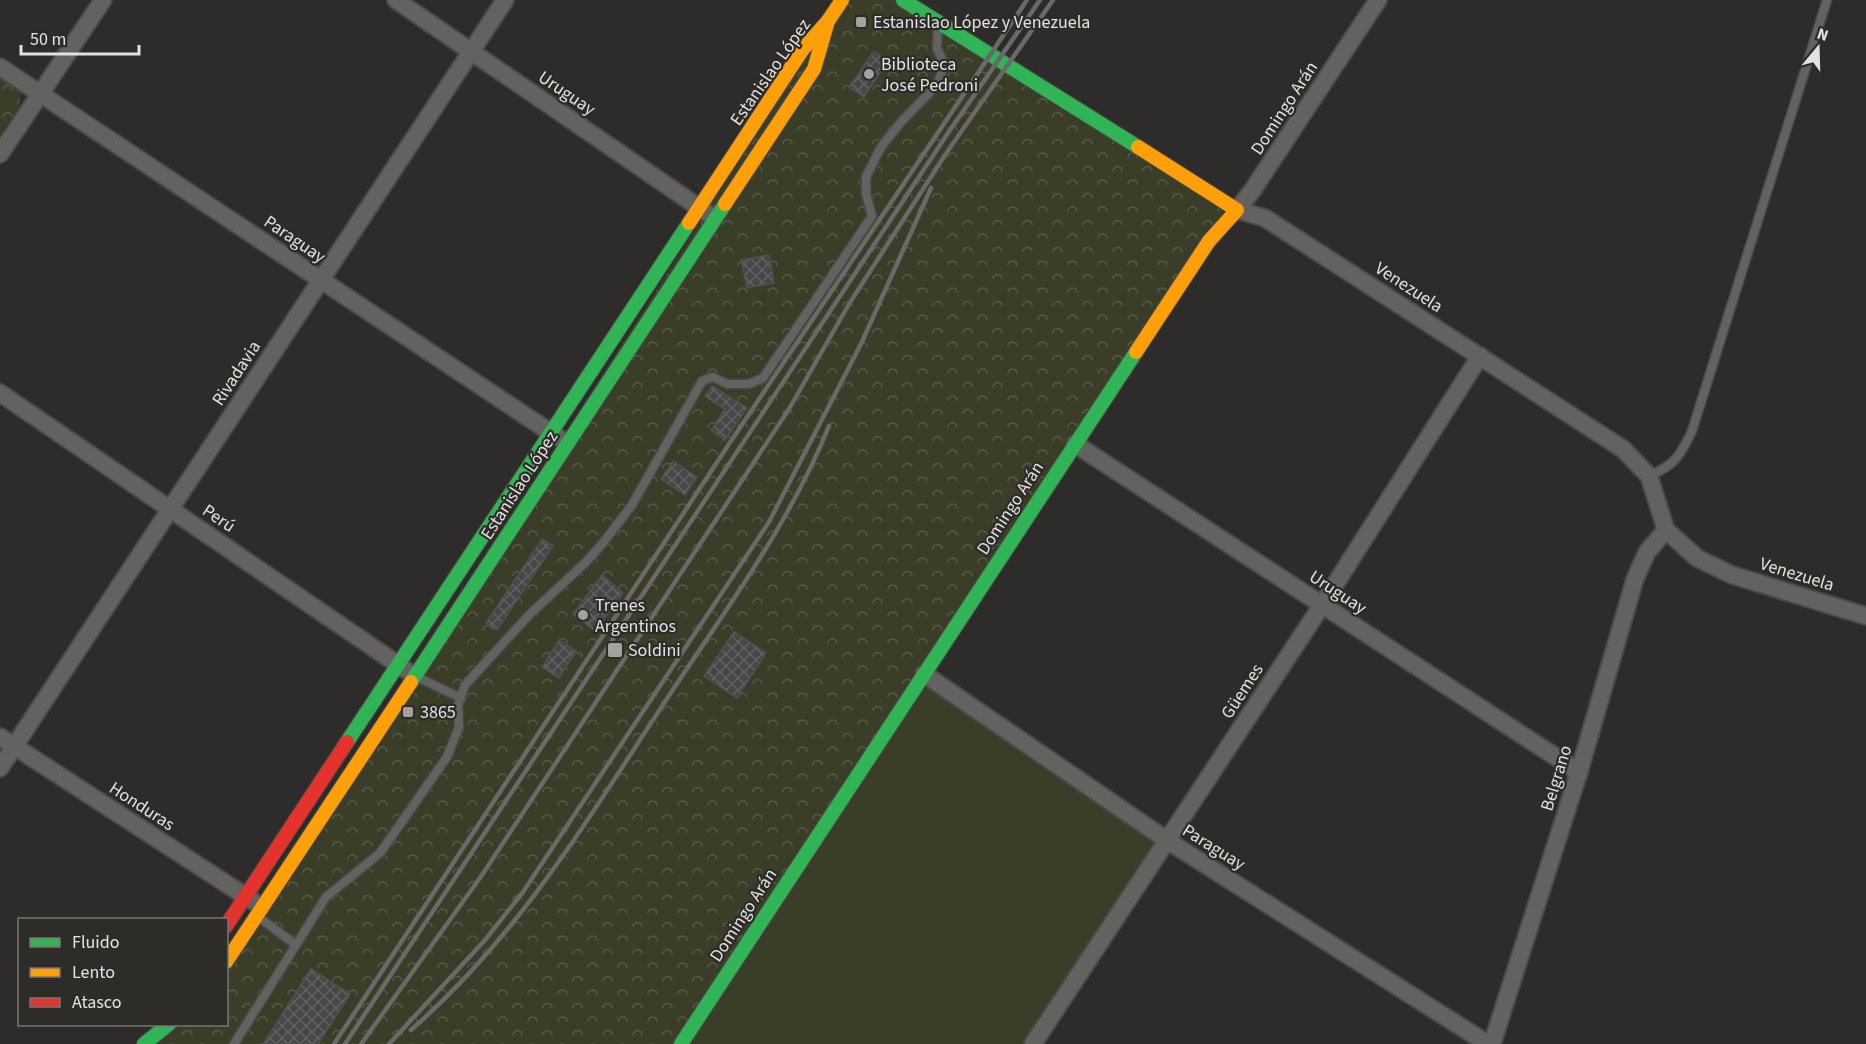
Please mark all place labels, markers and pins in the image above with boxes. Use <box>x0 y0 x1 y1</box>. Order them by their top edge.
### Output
place label: Estanislao López y Venezuela <box>873 10 1090 35</box>
marker: Estanislao López y Venezuela <box>854 15 868 29</box>
place label: Biblioteca José Pedroni <box>881 52 978 98</box>
marker: Biblioteca José Pedroni <box>862 67 876 81</box>
place label: Trenes Argentinos <box>595 593 676 639</box>
marker: Trenes Argentinos <box>576 608 590 622</box>
place label: Soldini <box>628 638 681 663</box>
marker: Soldini <box>606 641 624 659</box>
place label: 3865 <box>420 700 456 725</box>
marker: 3865 <box>401 705 415 719</box>

